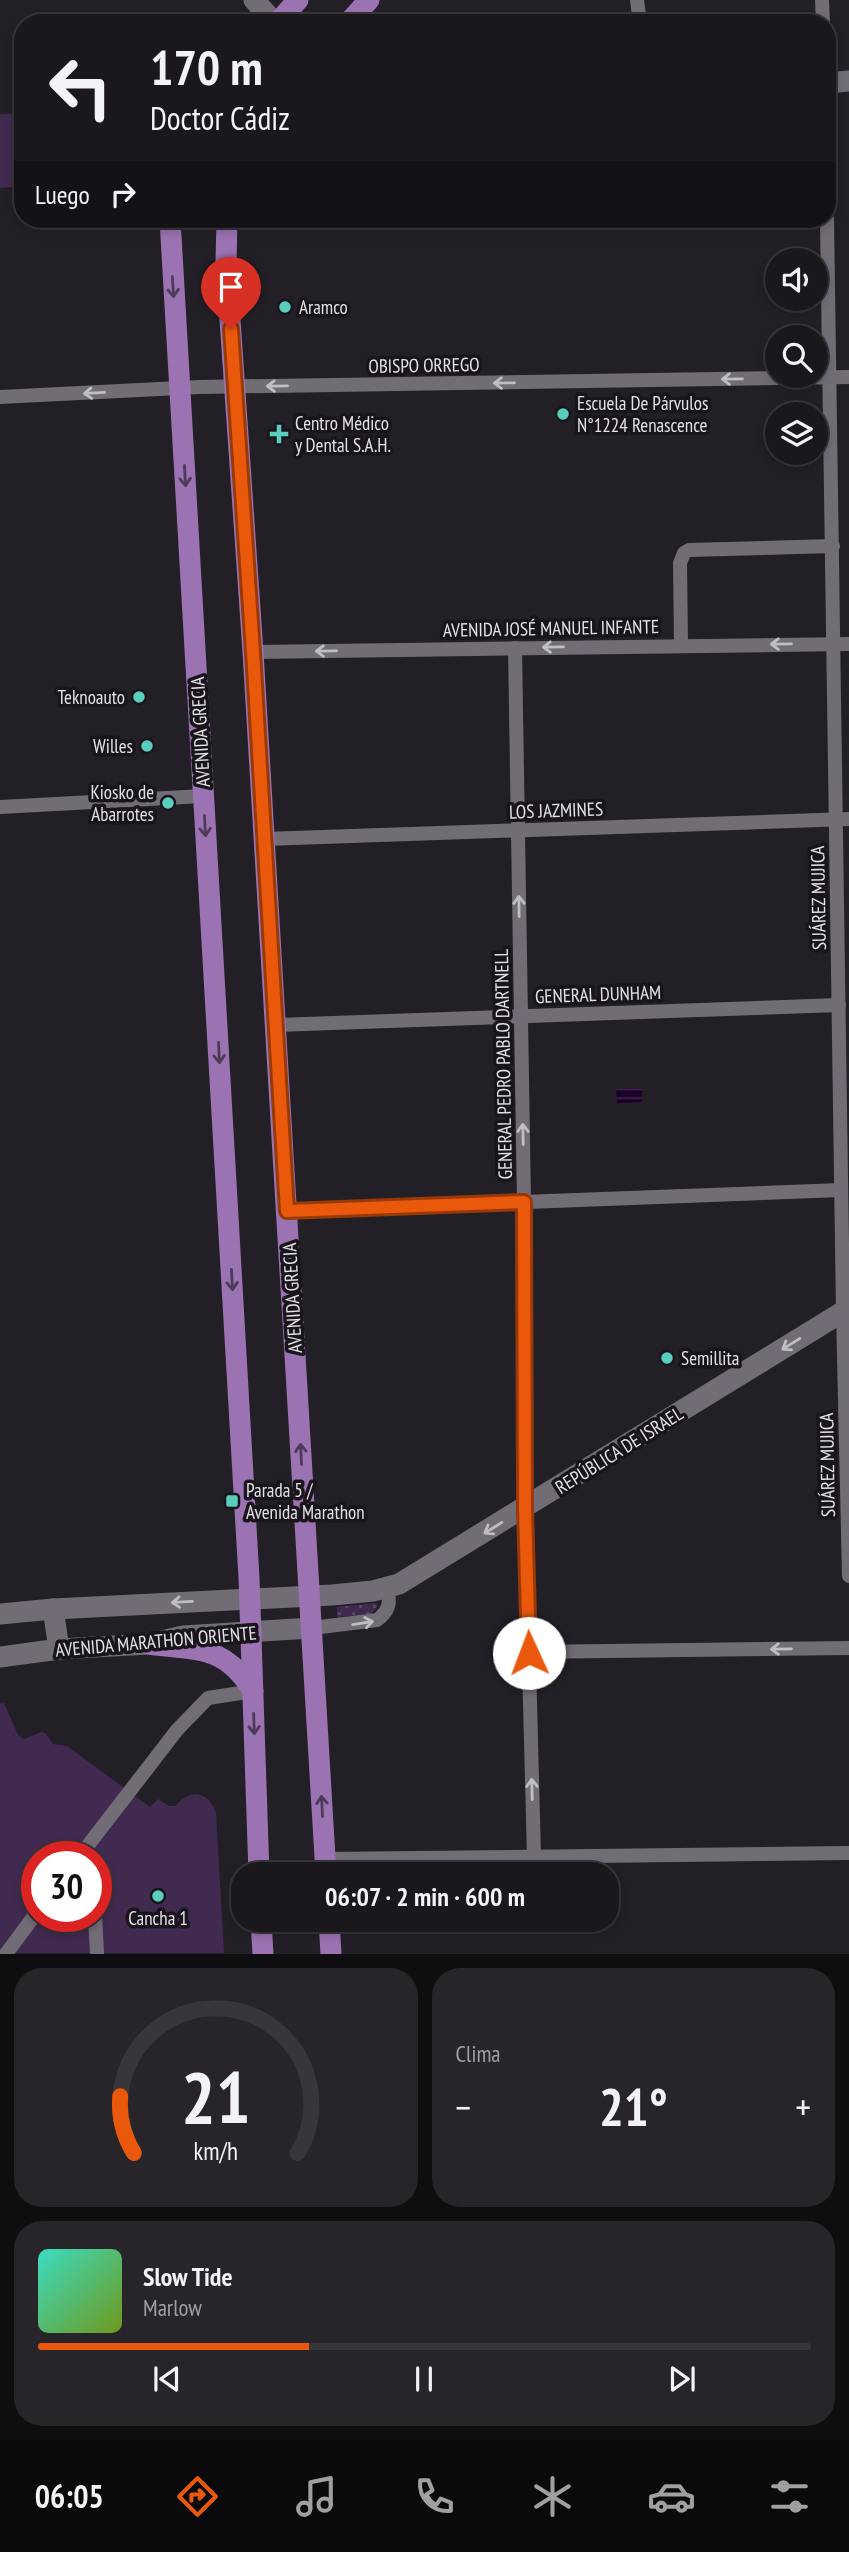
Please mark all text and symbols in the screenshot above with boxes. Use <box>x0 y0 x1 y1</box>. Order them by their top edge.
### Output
text: 170 m <box>150 35 263 99</box>
icon: left <box>35 42 126 133</box>
text: Doctor Cádiz <box>150 97 290 139</box>
icon: right <box>104 175 142 213</box>
text: Luego <box>35 178 90 211</box>
map controls <box>765 248 828 465</box>
button: sound <box>765 248 828 311</box>
pin <box>201 257 261 329</box>
icon: arrive <box>212 268 250 306</box>
one-way arrow <box>167 275 180 298</box>
place label: Aramco <box>299 295 348 319</box>
marker: Aramco <box>277 299 293 315</box>
button: search <box>765 325 828 388</box>
street label: OBISPO ORREGO <box>368 352 480 378</box>
one-way arrow <box>721 372 744 386</box>
one-way arrow <box>493 377 516 390</box>
one-way arrow <box>266 379 289 393</box>
one-way arrow <box>83 386 106 399</box>
place label: Escuela De Párvulos N°1224 Renascence <box>577 391 708 437</box>
button: layers <box>765 402 828 465</box>
marker: Escuela De Párvulos N°1224 Renascence <box>555 406 571 422</box>
place label: Centro Médico y Dental S.A.H. <box>295 411 391 457</box>
marker: Centro Médico y Dental S.A.H. <box>269 424 289 444</box>
one-way arrow <box>179 464 192 487</box>
street label: AVENIDA JOSÉ MANUEL INFANTE <box>443 614 659 642</box>
one-way arrow <box>770 638 793 651</box>
one-way arrow <box>542 640 565 654</box>
one-way arrow <box>315 644 338 658</box>
street label: AVENIDA GRECIA <box>185 676 215 788</box>
place label: Teknoauto <box>58 685 125 709</box>
marker: Teknoauto <box>131 689 147 705</box>
place label: Willes <box>93 734 133 758</box>
marker: Willes <box>139 738 155 754</box>
place label: Kiosko de Abarrotes <box>90 780 154 826</box>
marker: Kiosko de Abarrotes <box>160 795 176 811</box>
street label: LOS JAZMINES <box>509 796 603 824</box>
one-way arrow <box>199 814 212 837</box>
street label: SUÁREZ MUJICA <box>805 846 831 950</box>
one-way arrow <box>513 895 526 918</box>
street label: GENERAL PEDRO PABLO DARTNELL <box>489 948 517 1180</box>
street label: GENERAL DUNHAM <box>535 980 661 1008</box>
one-way arrow <box>213 1041 226 1063</box>
one-way arrow <box>516 1122 530 1145</box>
street label: AVENIDA GRECIA <box>277 1242 307 1354</box>
one-way arrow <box>225 1268 238 1291</box>
one-way arrow <box>781 1337 801 1351</box>
place label: Semillita <box>681 1346 739 1370</box>
marker: Semillita <box>659 1350 675 1366</box>
street label: REPÚBLICA DE ISRAEL <box>551 1401 687 1499</box>
street label: SUÁREZ MUJICA <box>814 1413 840 1517</box>
one-way arrow <box>294 1444 307 1466</box>
place label: Parada 5 / Avenida Marathon <box>246 1478 365 1524</box>
marker: Parada 5 / Avenida Marathon <box>224 1493 240 1509</box>
one-way arrow <box>484 1520 503 1535</box>
one-way arrow <box>170 1596 193 1609</box>
one-way arrow <box>351 1616 374 1629</box>
position arrow <box>492 1616 566 1690</box>
street label: AVENIDA MARATHON ORIENTE <box>54 1620 258 1662</box>
one-way arrow <box>770 1642 793 1656</box>
one-way arrow <box>247 1712 261 1735</box>
one-way arrow <box>526 1778 539 1801</box>
one-way arrow <box>315 1795 328 1818</box>
speed limit sign: 30 <box>21 1841 112 1932</box>
text: 06:07 · 2 min · 600 m <box>325 1880 525 1913</box>
marker: Cancha 1 <box>150 1888 166 1904</box>
place label: Cancha 1 <box>128 1906 188 1930</box>
text: Clima <box>456 2039 501 2068</box>
text: 21 <box>181 2050 251 2144</box>
text: 21° <box>599 2073 668 2140</box>
text: − <box>456 2082 471 2131</box>
text: + <box>795 2082 811 2131</box>
text: km/h <box>194 2135 238 2167</box>
text: Slow Tide <box>143 2260 233 2293</box>
text: Marlow <box>143 2293 202 2322</box>
icon: previous <box>148 2360 186 2398</box>
icon: pause <box>405 2360 443 2398</box>
icon: next <box>663 2360 701 2398</box>
icon: directions <box>173 2472 222 2521</box>
icon: music <box>292 2472 341 2521</box>
icon: phone <box>410 2472 459 2521</box>
icon: climate <box>528 2472 577 2521</box>
icon: car <box>647 2472 696 2521</box>
icon: filters <box>765 2472 814 2521</box>
text: 06:05 <box>35 2475 104 2517</box>

